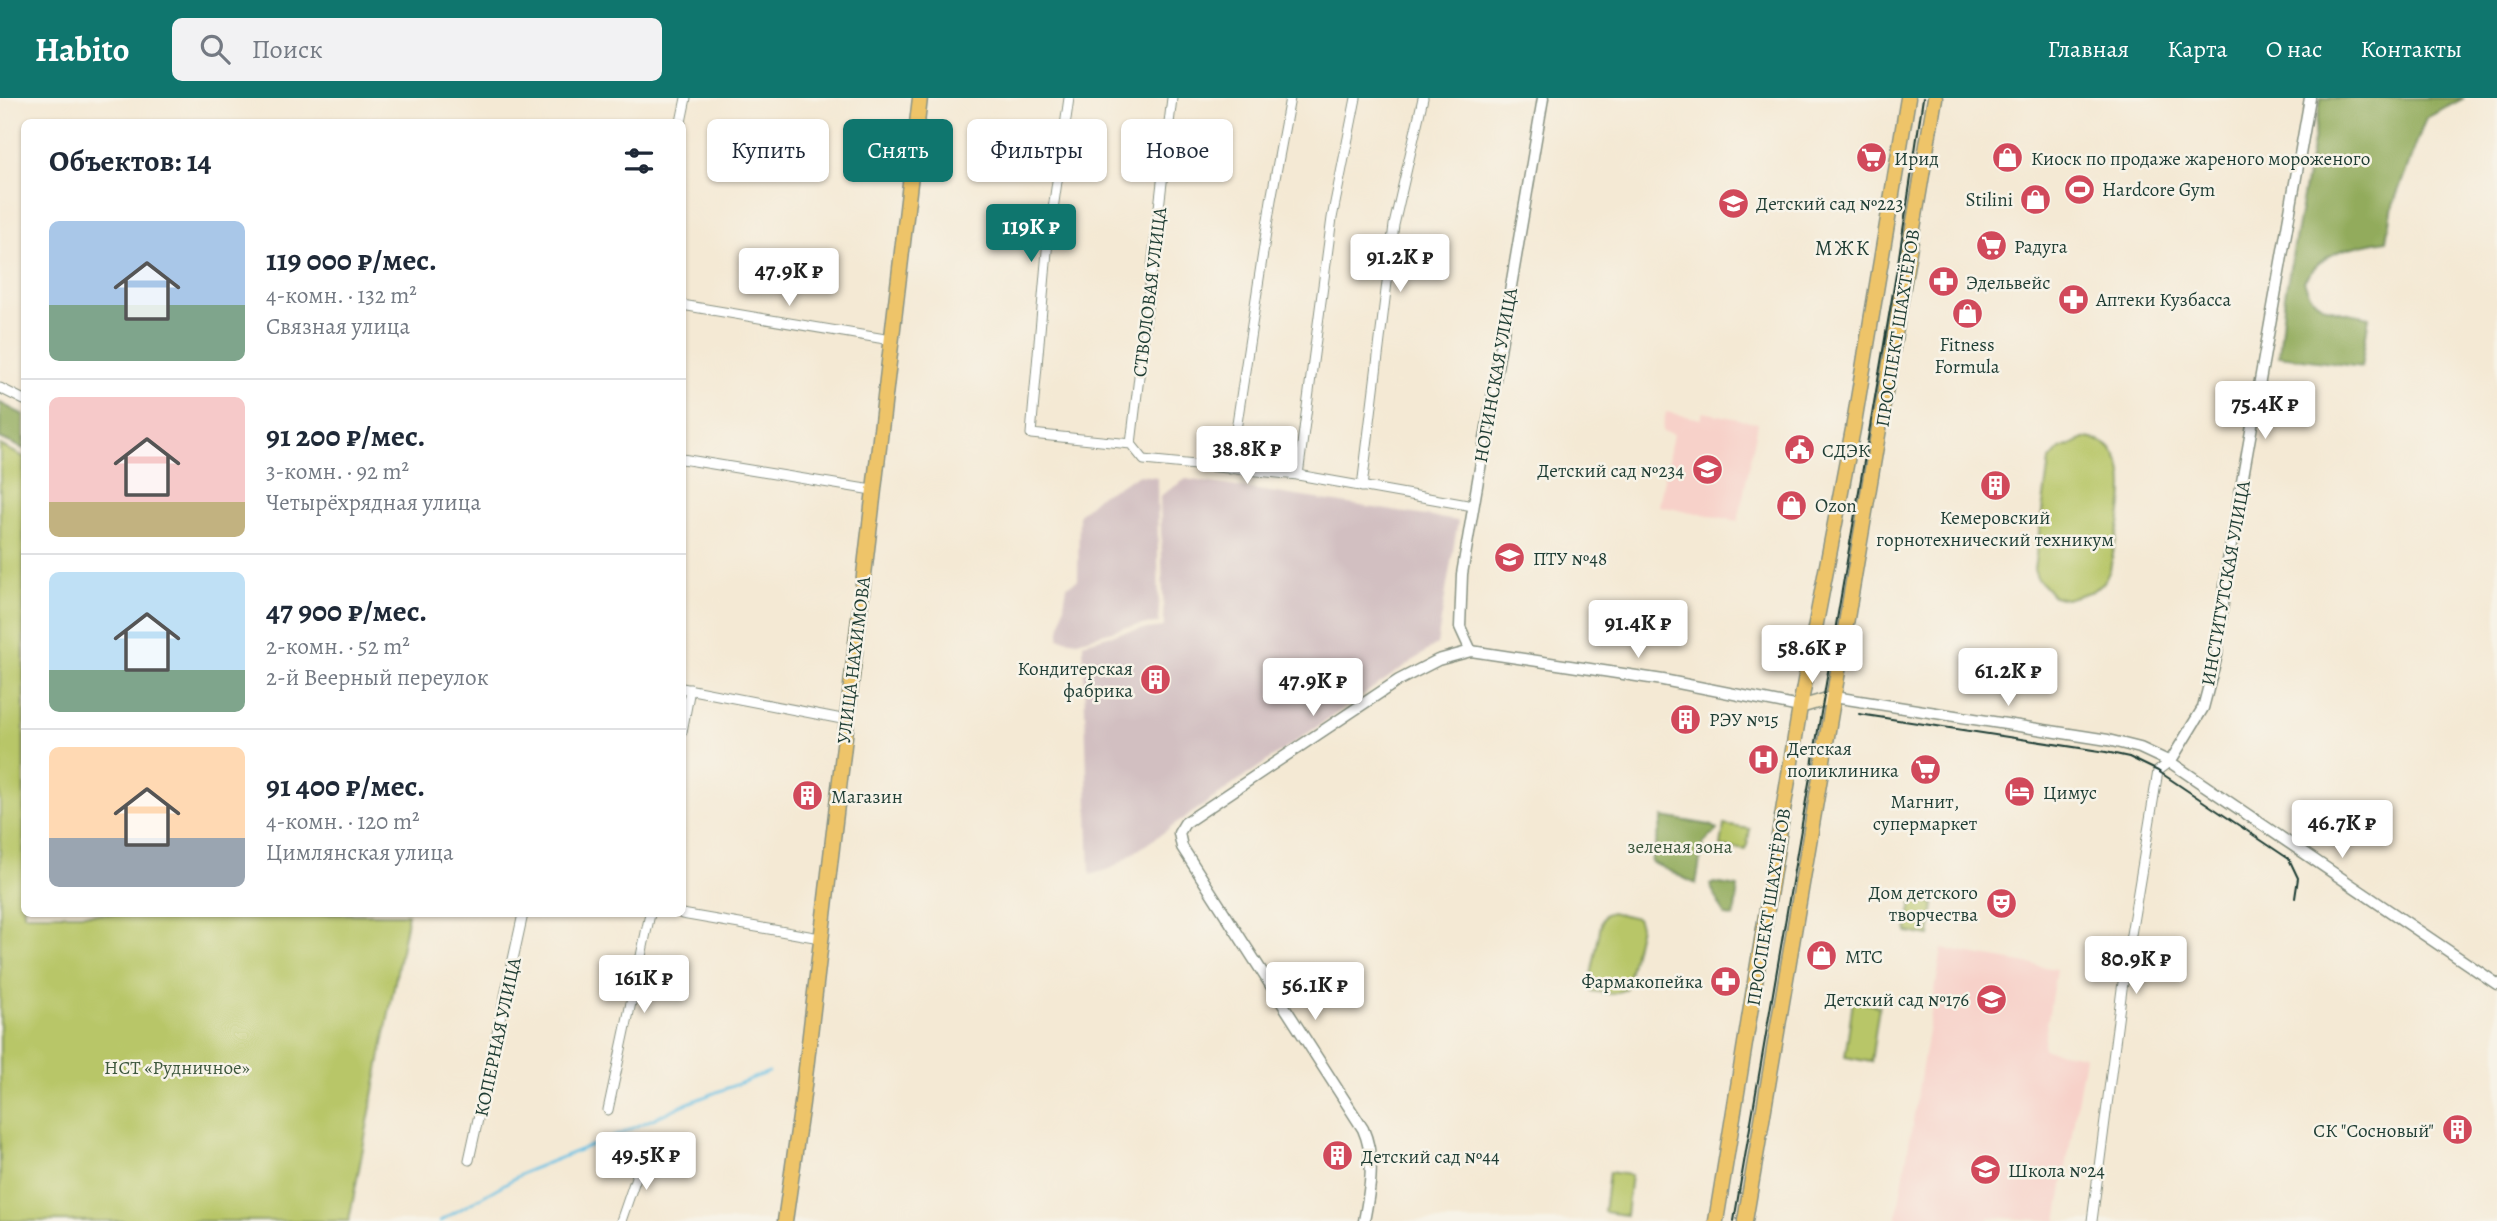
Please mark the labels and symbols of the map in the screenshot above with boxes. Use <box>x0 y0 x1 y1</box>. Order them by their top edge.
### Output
supermarket icon: Ирид <box>1854 141 1888 175</box>
shop icon: Киоск по продаже жареного мороженого <box>1991 141 2025 175</box>
place label: Ирид <box>1894 146 1939 172</box>
place label: Киоск по продаже жареного мороженого <box>2031 146 2370 172</box>
sports icon: Hardcore Gym <box>2062 172 2096 206</box>
place label: Hardcore Gym <box>2102 177 2215 203</box>
shop icon: Stilini <box>2019 182 2053 216</box>
school or university icon: Детский сад №223 <box>1716 186 1750 220</box>
place label: Stilini <box>1966 187 2013 213</box>
place label: Детский сад №223 <box>1756 191 1903 217</box>
pin: 119K ₽ <box>974 204 1088 264</box>
street label: СТВОЛОВАЯ УЛИЦА <box>1127 205 1173 379</box>
street label: ПРОСПЕКТ ШАХТЁРОВ <box>1870 227 1926 429</box>
supermarket icon: Радуга <box>1974 229 2008 263</box>
pin: 91.2K ₽ <box>1335 234 1465 294</box>
district label: МЖК <box>1815 234 1871 262</box>
place label: Радуга <box>2014 234 2068 260</box>
pin: 47.9K ₽ <box>724 248 854 308</box>
pharmacy icon: Эдельвейс <box>1926 265 1960 299</box>
place label: Эдельвейс <box>1966 270 2051 296</box>
pharmacy icon: Аптеки Кузбасса <box>2056 282 2090 316</box>
street label: НОГИНСКАЯ УЛИЦА <box>1468 285 1524 465</box>
place label: Аптеки Кузбасса <box>2095 287 2231 313</box>
shop icon: Fitness Formula <box>1950 296 1984 330</box>
place label: Fitness Formula <box>1934 332 2000 380</box>
pin: 75.4K ₽ <box>2200 382 2330 441</box>
pin: 38.8K ₽ <box>1182 426 1312 486</box>
public building icon: СДЭК <box>1782 433 1816 467</box>
place label: СДЭК <box>1822 438 1870 464</box>
school or university icon: Детский сад №234 <box>1690 453 1724 487</box>
place label: Детский сад №234 <box>1537 458 1684 484</box>
building icon: Кемеровский горнотехнический техникум <box>1978 469 2012 503</box>
street label: ИНСТИТУТСКАЯ УЛИЦА <box>2195 478 2257 688</box>
shop icon: Ozon <box>1775 488 1809 522</box>
place label: Ozon <box>1815 493 1857 519</box>
place label: Кемеровский горнотехнический техникум <box>1876 505 2114 553</box>
school or university icon: ПТУ №48 <box>1493 541 1527 575</box>
place label: ПТУ №48 <box>1533 546 1607 572</box>
street label: УЛИЦА НАХИМОВА <box>831 574 877 745</box>
pin: 91.4K ₽ <box>1573 601 1703 660</box>
pin: 58.6K ₽ <box>1747 626 1877 685</box>
pin: 61.2K ₽ <box>1943 648 2073 708</box>
place label: Кондитерская фабрика <box>1018 656 1133 704</box>
pin: 47.9K ₽ <box>1248 658 1378 718</box>
building icon: Кондитерская фабрика <box>1139 662 1173 696</box>
building icon: РЭУ №15 <box>1669 702 1703 736</box>
place label: РЭУ №15 <box>1709 707 1779 733</box>
place label: Детская поликлиника <box>1787 736 1899 784</box>
hospital icon: Детская поликлиника <box>1747 742 1781 776</box>
supermarket icon: Магнит, супермаркет <box>1908 753 1942 787</box>
hotel icon: Цимус <box>2003 775 2037 809</box>
building icon: Магазин <box>791 779 825 813</box>
place label: Цимус <box>2043 780 2097 806</box>
place label: Магазин <box>831 784 903 810</box>
place label: Магнит, супермаркет <box>1873 789 1978 837</box>
pin: 46.7K ₽ <box>2277 800 2407 860</box>
street label: ПРОСПЕКТ ШАХТЁРОВ <box>1741 806 1797 1008</box>
park label: зеленая зона <box>1627 834 1733 860</box>
place label: Дом детского творчества <box>1868 880 1978 928</box>
theatre icon: Дом детского творчества <box>1984 886 2018 920</box>
pin: 80.9K ₽ <box>2071 936 2201 996</box>
shop icon: МТС <box>1805 939 1839 973</box>
place label: МТС <box>1845 944 1883 970</box>
street label: КОПЕРНАЯ УЛИЦА <box>468 954 528 1119</box>
pin: 161K ₽ <box>587 956 701 1015</box>
pin: 56.1K ₽ <box>1250 962 1380 1022</box>
pharmacy icon: Фармакопейка <box>1709 964 1743 998</box>
place label: Фармакопейка <box>1581 969 1703 995</box>
school or university icon: Детский сад №176 <box>1975 982 2009 1016</box>
place label: Детский сад №176 <box>1824 987 1969 1013</box>
park label: НСТ «Рудничное» <box>104 1055 250 1081</box>
building icon: СК "Сосновый" <box>2440 1113 2474 1147</box>
place label: СК "Сосновый" <box>2313 1118 2434 1144</box>
pin: 49.5K ₽ <box>581 1132 711 1192</box>
building icon: Детский сад №44 <box>1321 1139 1355 1173</box>
place label: Детский сад №44 <box>1361 1144 1500 1170</box>
school or university icon: Школа №24 <box>1968 1153 2002 1187</box>
place label: Школа №24 <box>2008 1158 2105 1184</box>

